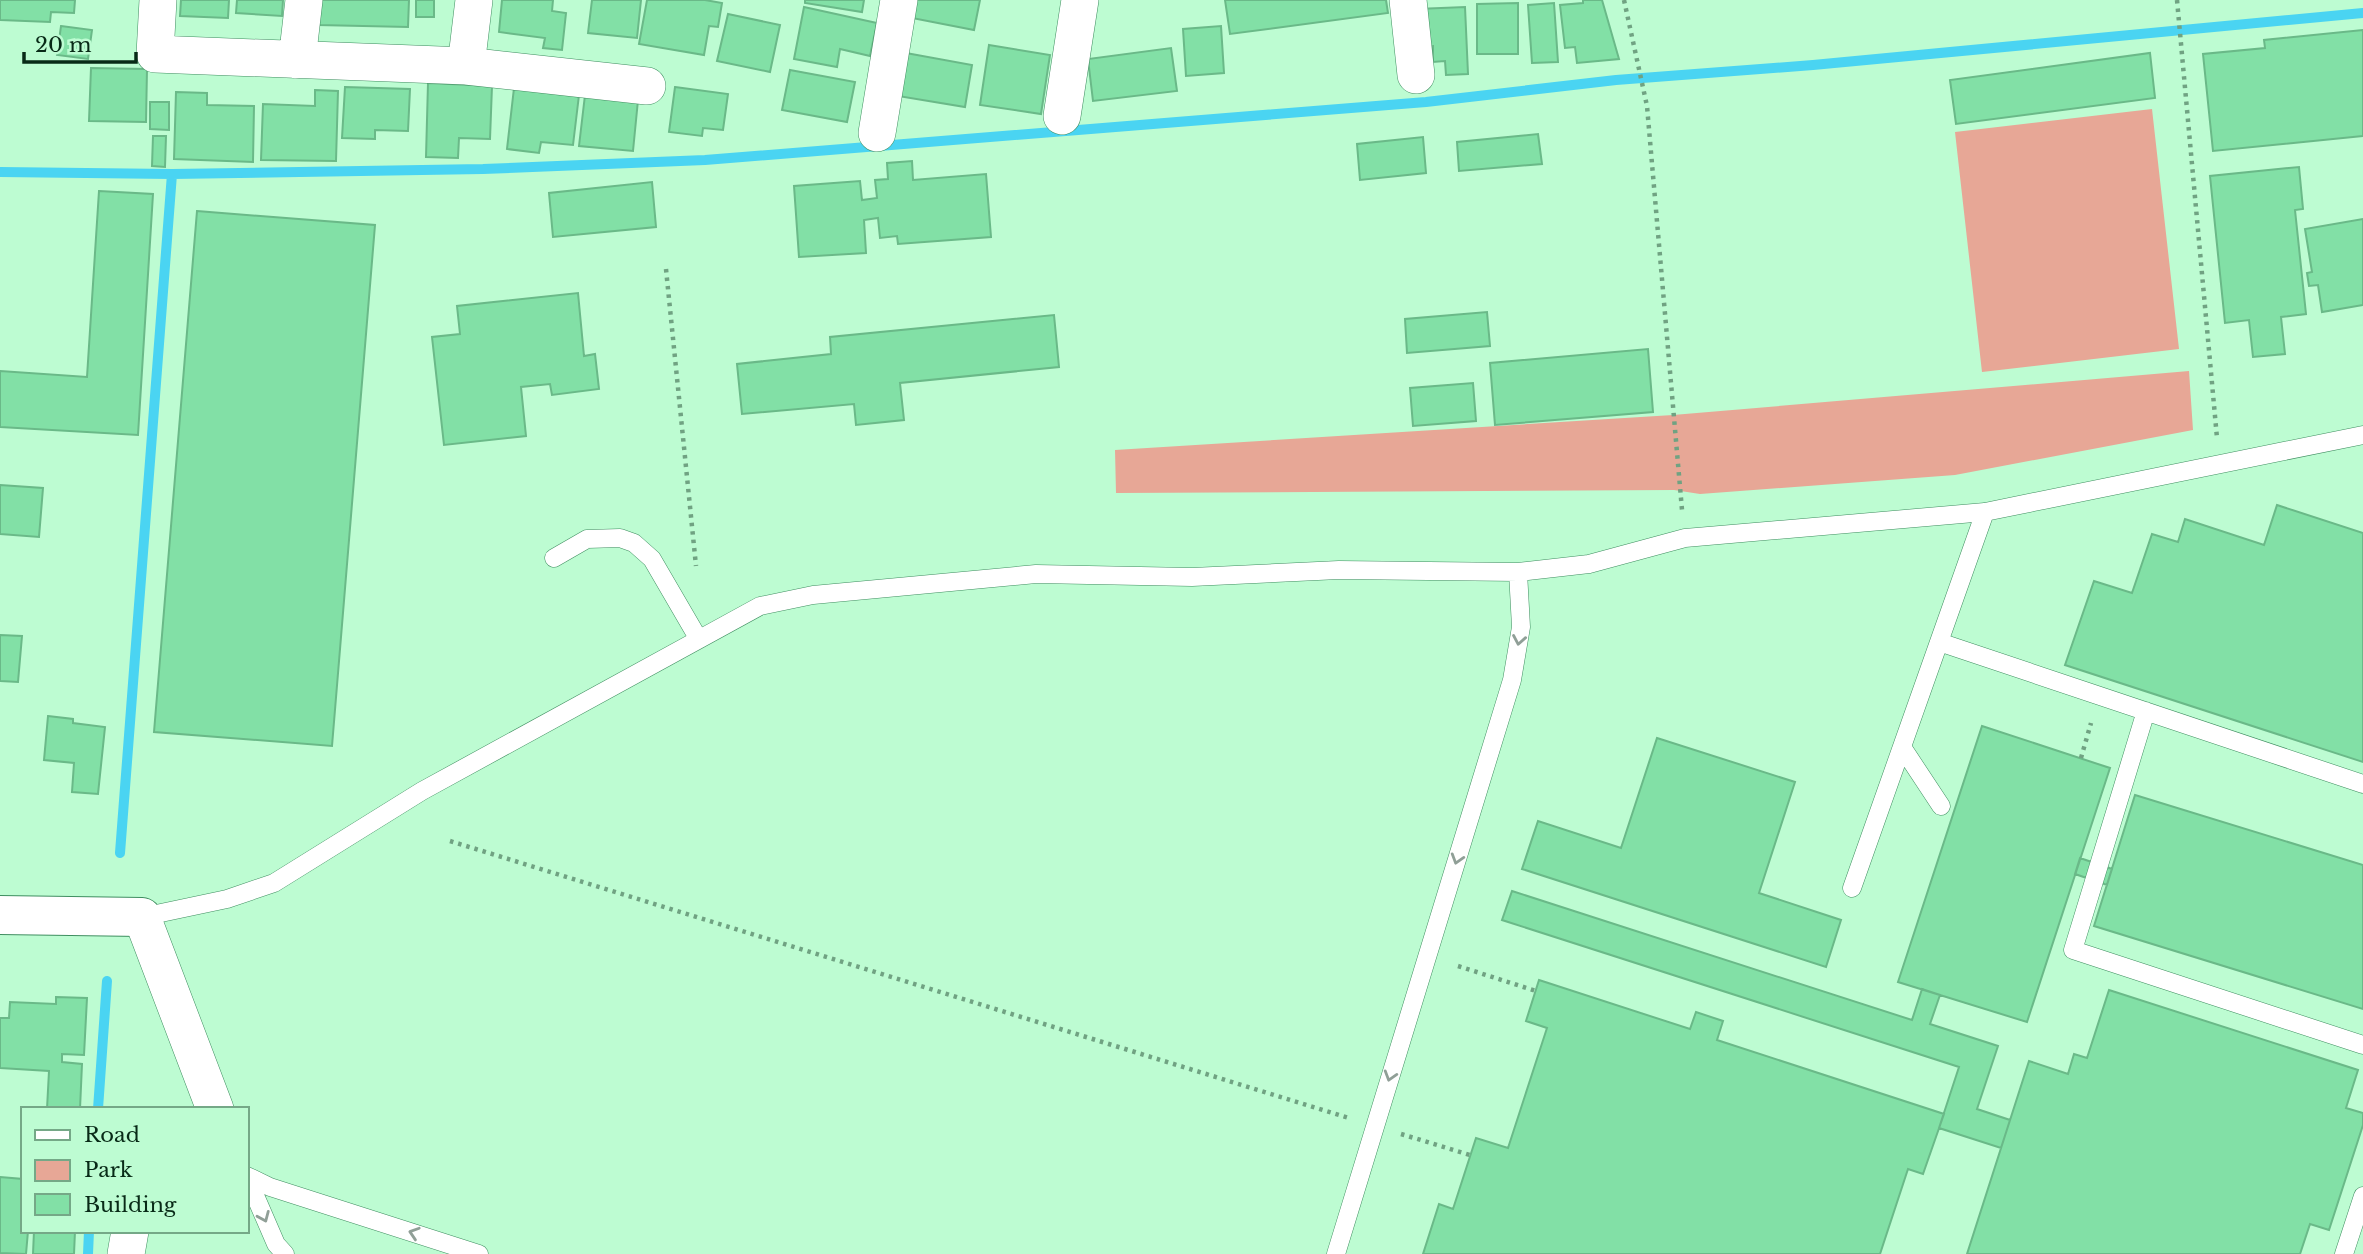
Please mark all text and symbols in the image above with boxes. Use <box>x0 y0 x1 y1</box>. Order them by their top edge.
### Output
scale bar <box>24 21 136 65</box>
text: 20 m <box>35 32 92 58</box>
one-way arrow <box>1512 634 1527 646</box>
one-way arrow <box>1451 852 1466 864</box>
one-way arrow <box>1384 1070 1399 1082</box>
legend <box>21 1107 248 1233</box>
text: Road <box>84 1122 140 1148</box>
text: Park <box>84 1157 133 1183</box>
text: Building <box>84 1192 177 1218</box>
one-way arrow <box>255 1210 269 1222</box>
one-way arrow <box>409 1227 421 1242</box>

